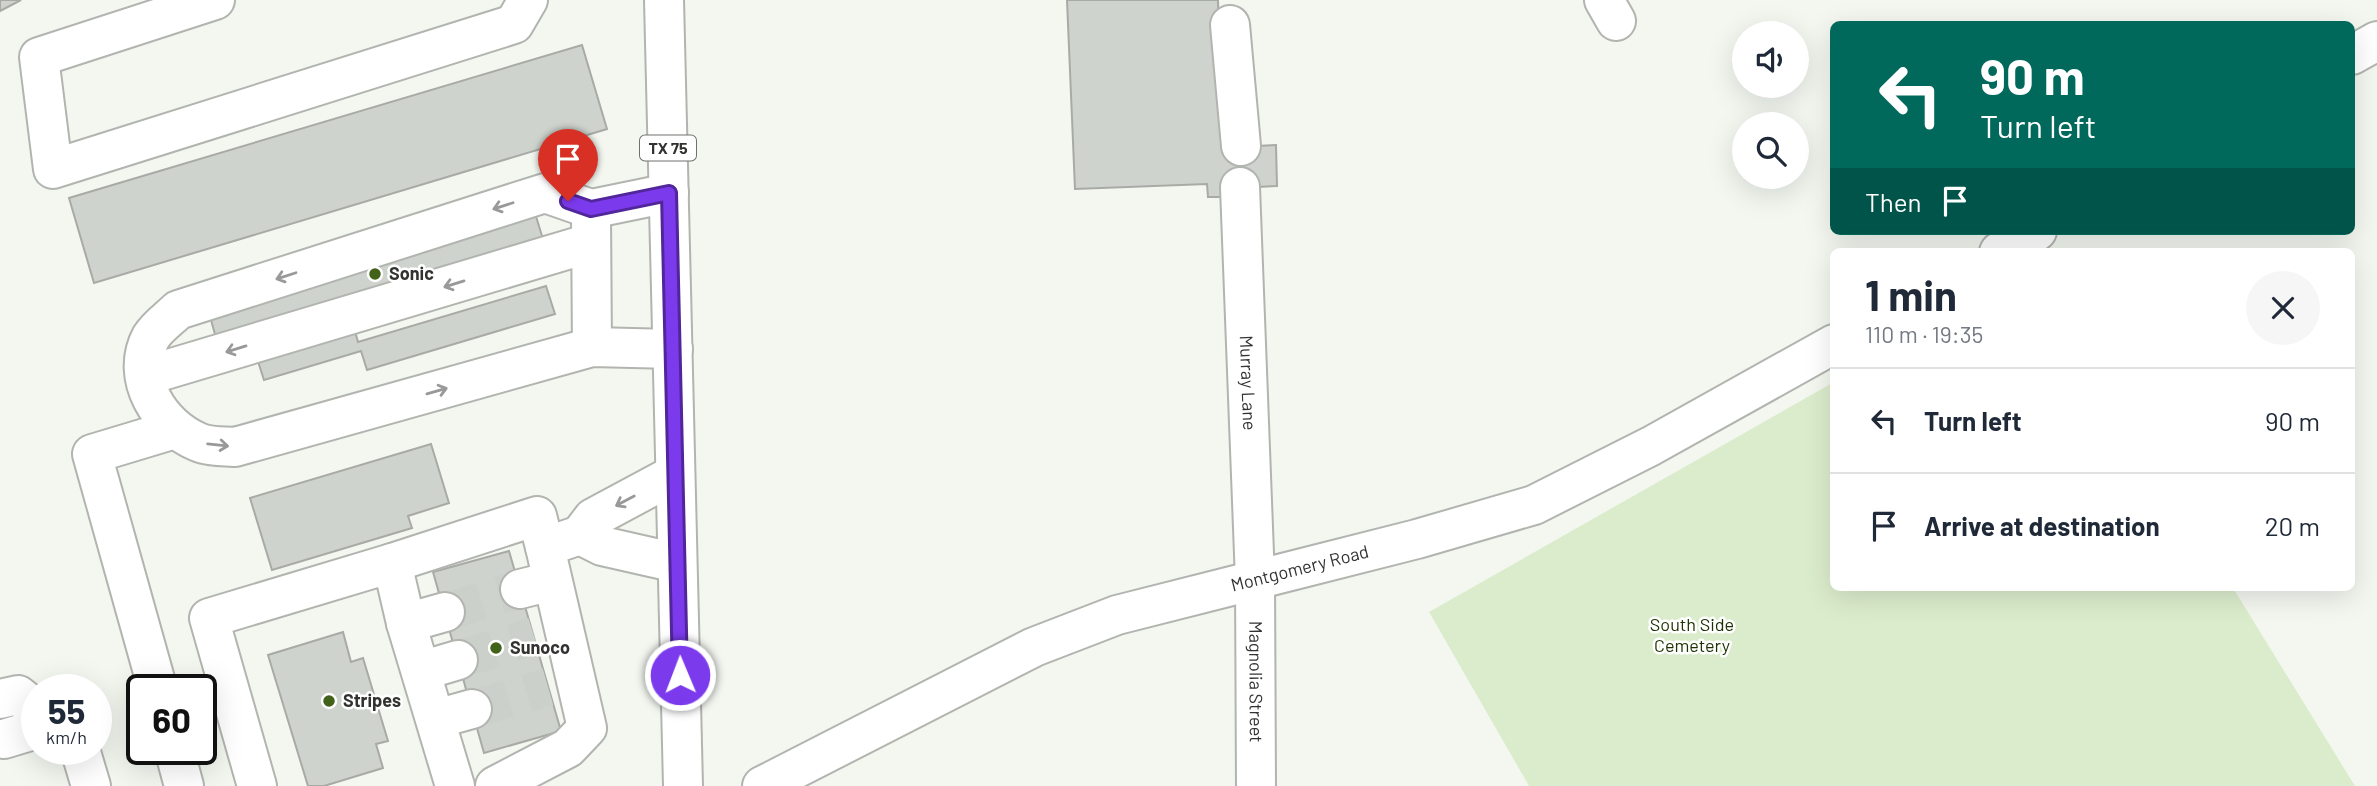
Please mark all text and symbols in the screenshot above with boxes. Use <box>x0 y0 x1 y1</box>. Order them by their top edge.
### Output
map controls <box>1732 21 1809 189</box>
button: sound <box>1732 21 1809 98</box>
text: 90 m <box>1980 46 2085 105</box>
icon: left <box>1865 49 1956 140</box>
text: Turn left <box>1980 106 2097 144</box>
button: search <box>1732 112 1809 189</box>
pin <box>538 129 598 201</box>
road number: TX 75 <box>640 136 696 160</box>
icon: arrive <box>549 140 587 178</box>
icon: arrive <box>1936 182 1974 220</box>
text: Then <box>1865 186 1922 217</box>
one-way arrow <box>493 201 515 214</box>
place label: Sonic <box>389 262 434 284</box>
marker: Sonic <box>367 266 383 282</box>
text: 1 min <box>1865 269 1957 319</box>
one-way arrow <box>276 270 298 283</box>
button: close <box>2246 271 2320 345</box>
one-way arrow <box>444 278 466 291</box>
text: 110 m · 19:35 <box>1865 320 1983 348</box>
street label: Murray Lane <box>1236 335 1261 431</box>
one-way arrow <box>226 343 248 356</box>
one-way arrow <box>426 383 448 396</box>
icon: left <box>1865 402 1903 440</box>
text: Turn left <box>1924 405 2022 436</box>
text: 90 m <box>2265 405 2320 436</box>
one-way arrow <box>206 439 228 452</box>
one-way arrow <box>615 494 635 508</box>
icon: arrive <box>1865 507 1903 545</box>
text: Arrive at destination <box>1924 510 2160 541</box>
text: 20 m <box>2265 510 2320 541</box>
street label: Montgomery Road <box>1228 540 1371 596</box>
park label: South Side Cemetery <box>1650 613 1734 656</box>
street label: Magnolia Street <box>1245 621 1268 743</box>
place label: Sunoco <box>510 636 570 658</box>
position arrow <box>643 638 717 712</box>
marker: Sunoco <box>488 640 504 656</box>
speed limit sign: 60 <box>126 674 217 765</box>
text: 55 <box>48 689 85 731</box>
place label: Stripes <box>343 689 401 711</box>
marker: Stripes <box>321 693 337 709</box>
text: km/h <box>46 726 87 748</box>

